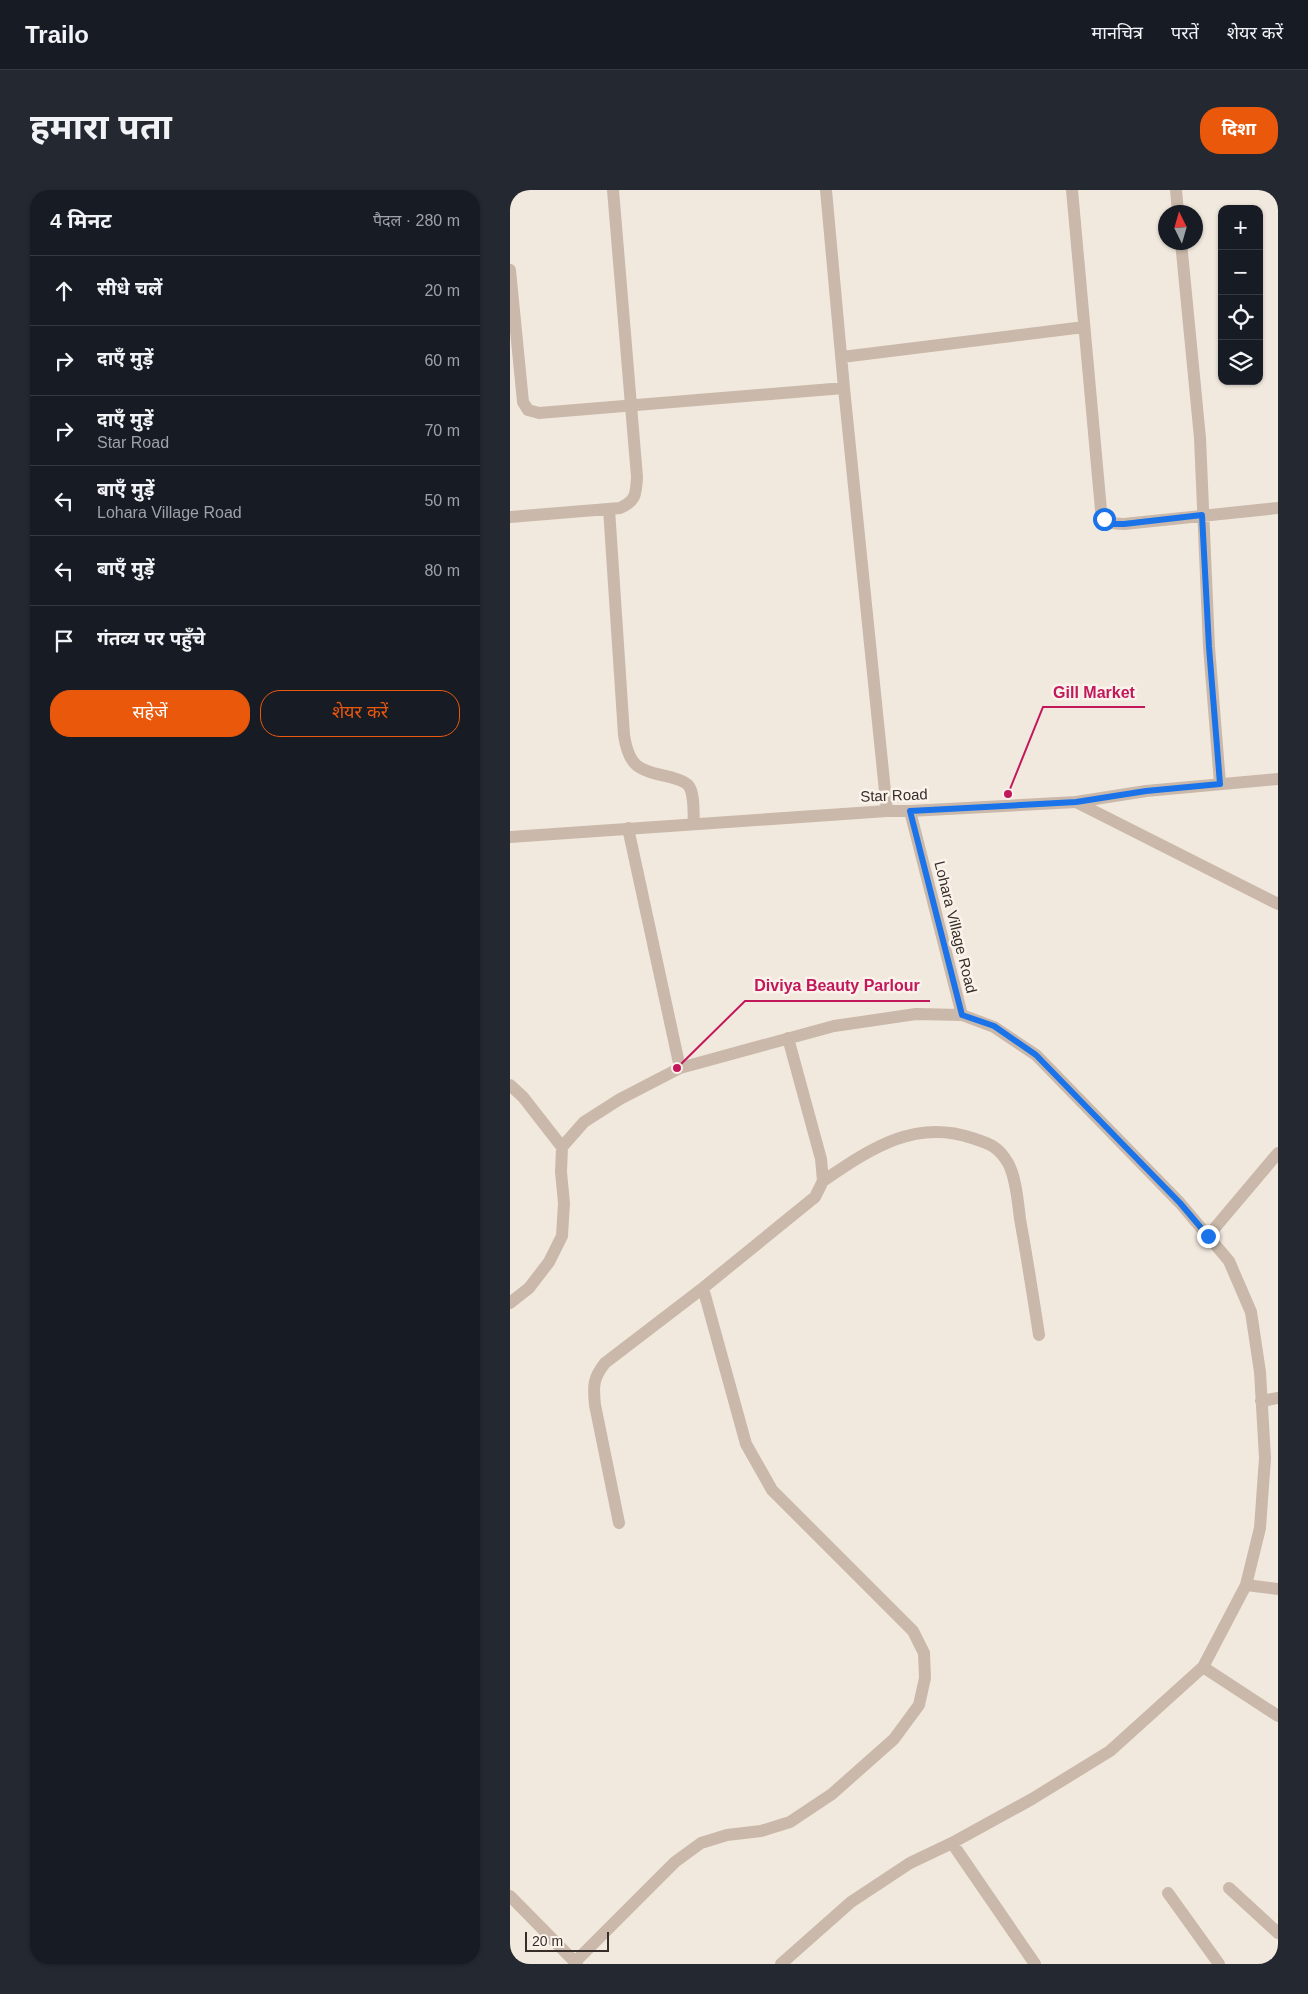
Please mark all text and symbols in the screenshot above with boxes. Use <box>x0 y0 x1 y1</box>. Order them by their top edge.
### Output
text: Trailo <box>25 21 89 48</box>
text: मानचित्र <box>1091 23 1143 43</box>
text: परतें <box>1171 23 1199 43</box>
text: शेयर करें <box>1227 23 1283 43</box>
text: हमारा पता <box>30 107 172 146</box>
button: दिशा <box>1200 107 1278 154</box>
north arrow <box>1158 205 1203 250</box>
map controls <box>1218 205 1263 385</box>
button: + <box>1218 205 1263 250</box>
text: 4 मिनट <box>50 209 112 232</box>
text: पैदल · 280 m <box>373 212 460 229</box>
button: − <box>1218 250 1263 295</box>
icon: ahead <box>50 277 78 305</box>
text: सीधे चलें <box>97 278 162 299</box>
text: 20 m <box>424 282 460 299</box>
button: locate <box>1218 295 1263 340</box>
button: layers <box>1218 340 1263 385</box>
icon: right <box>50 347 78 375</box>
text: दाएँ मुड़ें <box>97 348 153 369</box>
text: 60 m <box>424 352 460 369</box>
text: दाएँ मुड़ें <box>97 409 153 430</box>
icon: right <box>50 417 78 445</box>
text: 70 m <box>424 422 460 439</box>
text: Star Road <box>97 434 169 451</box>
text: बाएँ मुड़ें <box>97 479 154 500</box>
icon: left <box>50 487 78 515</box>
text: 50 m <box>424 492 460 509</box>
text: Lohara Village Road <box>97 504 242 521</box>
route start <box>1093 508 1116 531</box>
icon: left <box>50 557 78 585</box>
text: बाएँ मुड़ें <box>97 558 154 579</box>
text: 80 m <box>424 562 460 579</box>
icon: arrive <box>50 627 78 655</box>
text: गंतव्य पर पहुँचे <box>97 628 205 649</box>
callout: Gill Market <box>1043 676 1145 707</box>
text: Gill Market <box>1053 684 1136 701</box>
button: सहेजें <box>50 690 250 737</box>
button: शेयर करें <box>260 690 460 737</box>
street label: Star Road <box>860 785 928 805</box>
street label: Lohara Village Road <box>931 859 981 995</box>
callout: Diviya Beauty Parlour <box>745 970 930 1001</box>
text: Diviya Beauty Parlour <box>754 977 920 994</box>
route end <box>1197 1225 1220 1248</box>
scale bar <box>525 1929 609 1952</box>
text: 20 m <box>532 1933 563 1949</box>

